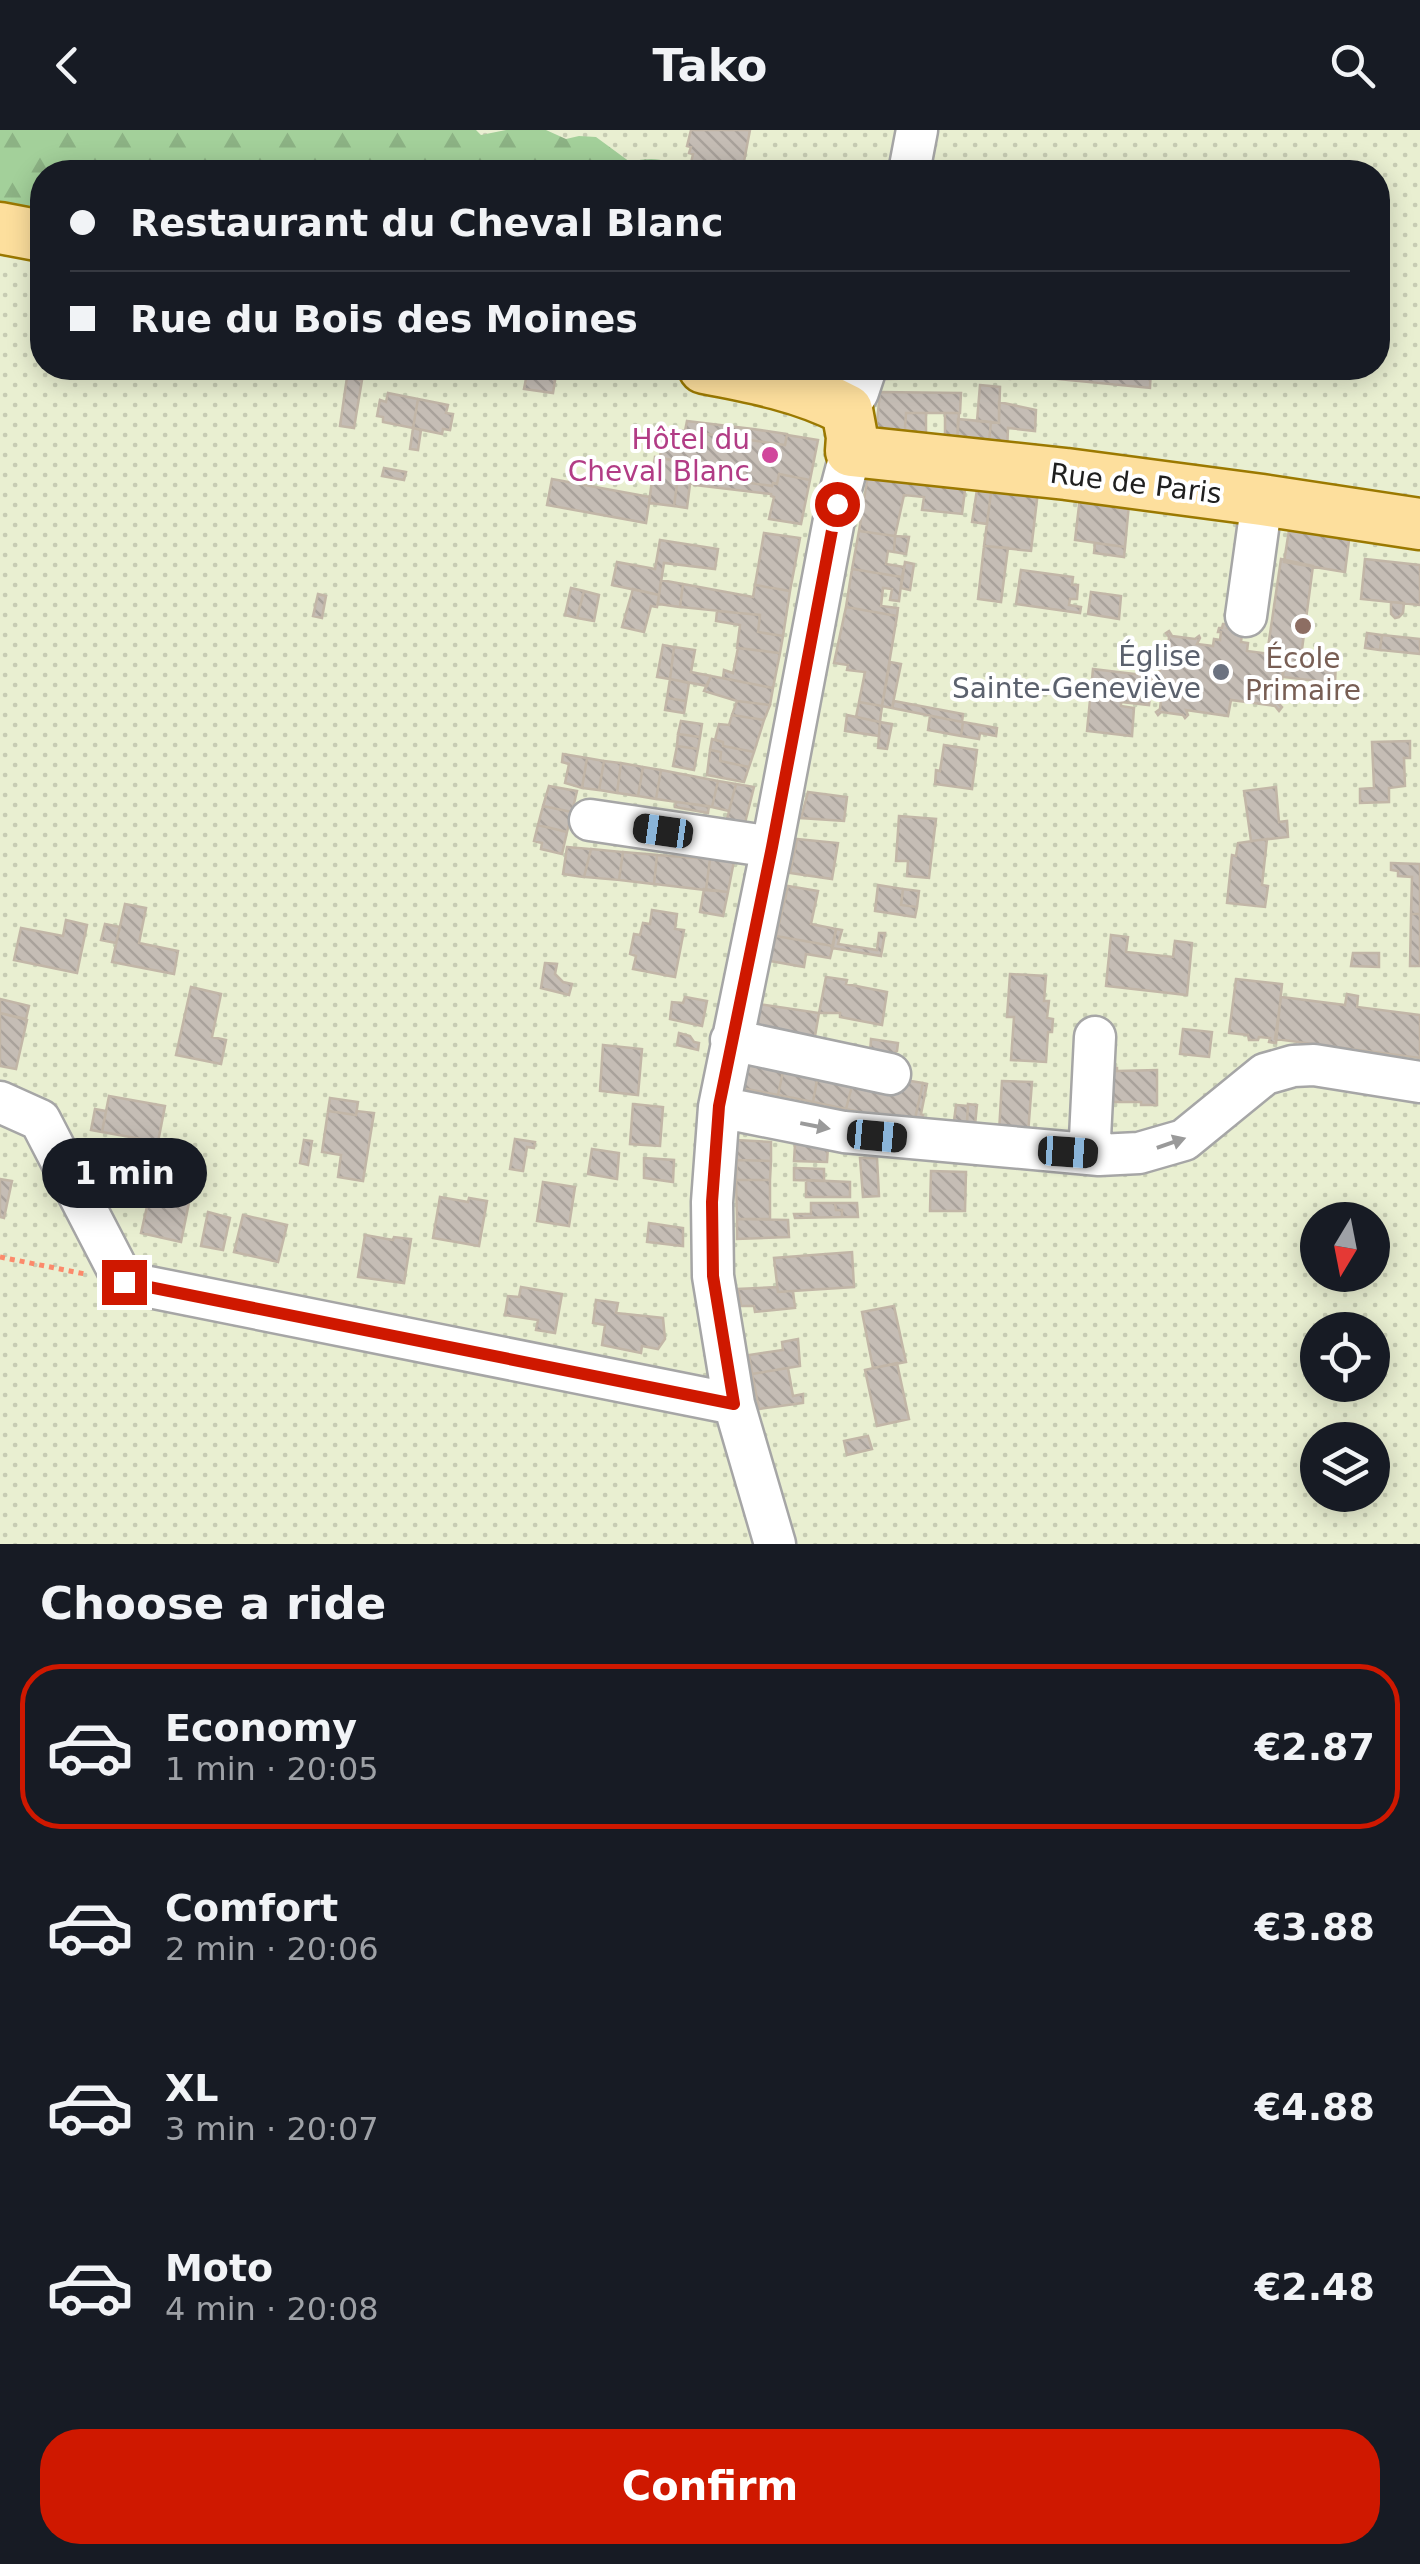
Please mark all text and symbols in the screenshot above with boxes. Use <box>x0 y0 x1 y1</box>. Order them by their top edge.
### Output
icon: back <box>40 38 95 93</box>
icon: search <box>1325 38 1380 93</box>
text: Tako <box>653 39 767 92</box>
text: Restaurant du Cheval Blanc <box>130 201 723 245</box>
text: Rue du Bois des Moines <box>130 297 638 341</box>
place label: Hôtel du Cheval Blanc <box>568 423 750 488</box>
marker: Hôtel du Cheval Blanc <box>759 444 781 466</box>
street label: Rue de Paris <box>1048 457 1224 510</box>
route start <box>815 482 860 527</box>
marker: École Primaire <box>1292 615 1314 637</box>
place label: Église Sainte-Geneviève <box>952 639 1201 705</box>
place label: École Primaire <box>1245 641 1361 707</box>
marker: Église Sainte-Geneviève <box>1210 661 1232 683</box>
car <box>631 812 695 850</box>
car <box>846 1118 908 1154</box>
one-way arrow <box>799 1119 830 1135</box>
car <box>1037 1135 1099 1169</box>
one-way arrow <box>1157 1135 1187 1150</box>
callout: 1 min <box>42 1137 206 1207</box>
text: 1 min <box>74 1154 175 1192</box>
north arrow <box>1300 1202 1390 1292</box>
map controls <box>1300 1202 1390 1512</box>
route end <box>102 1260 147 1305</box>
button: locate <box>1300 1312 1390 1402</box>
button: layers <box>1300 1422 1390 1512</box>
text: Choose a ride <box>40 1577 386 1630</box>
icon: car <box>45 1702 135 1792</box>
text: Economy <box>165 1706 357 1750</box>
text: €2.87 <box>1255 1725 1375 1769</box>
text: 1 min · 20:05 <box>165 1750 379 1788</box>
icon: car <box>45 1882 135 1972</box>
text: Comfort <box>165 1886 338 1930</box>
text: €3.88 <box>1255 1905 1375 1949</box>
text: 2 min · 20:06 <box>165 1930 379 1968</box>
icon: car <box>45 2062 135 2152</box>
text: XL <box>165 2066 219 2110</box>
text: €4.88 <box>1255 2085 1375 2129</box>
text: 3 min · 20:07 <box>165 2110 379 2148</box>
icon: car <box>45 2242 135 2332</box>
text: Moto <box>165 2246 273 2290</box>
text: €2.48 <box>1255 2265 1375 2309</box>
text: 4 min · 20:08 <box>165 2290 379 2328</box>
button: Confirm <box>40 2429 1380 2544</box>

